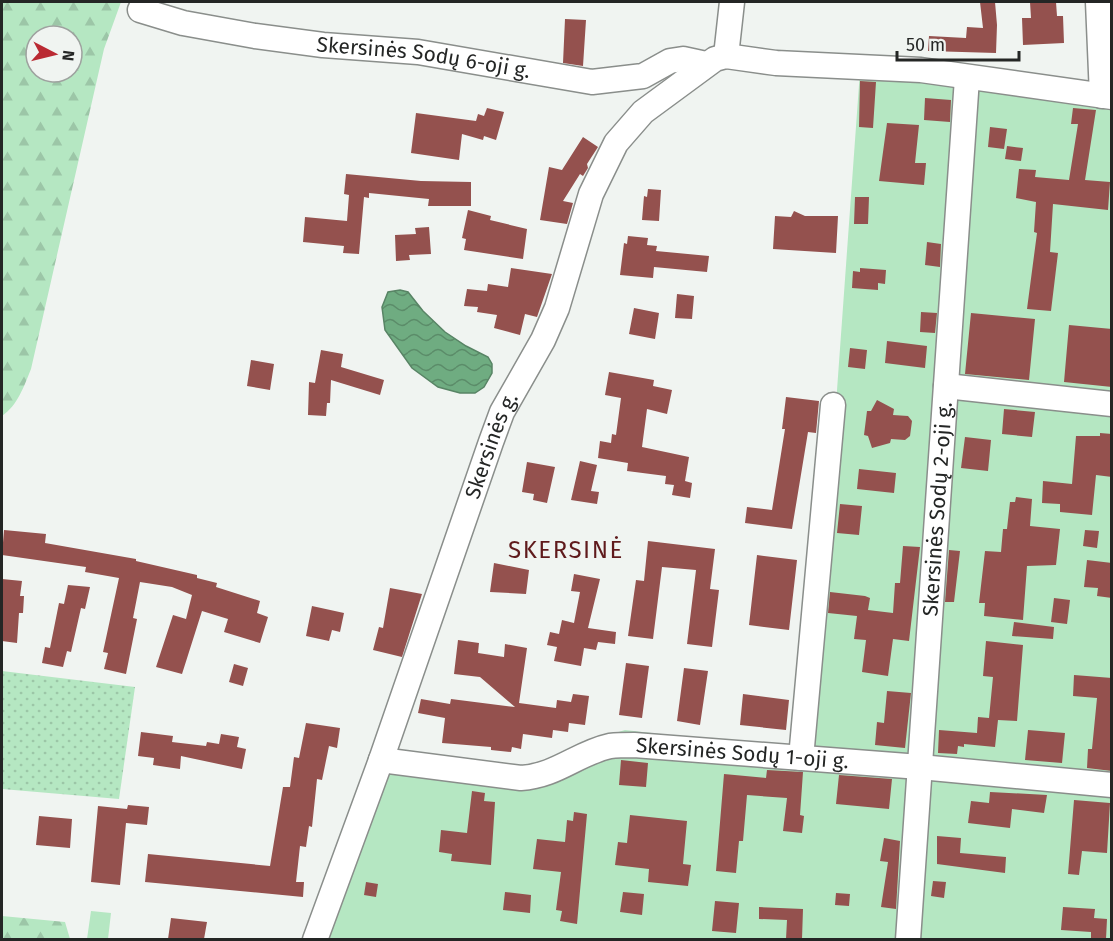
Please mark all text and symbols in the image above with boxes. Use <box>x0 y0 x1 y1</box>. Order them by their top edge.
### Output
north arrow <box>24 24 84 84</box>
scale bar <box>897 24 1018 62</box>
street label: Skersinės Sodų 6-oji g. <box>315 31 532 84</box>
text: 50 m <box>906 34 945 56</box>
text: N <box>58 49 78 62</box>
street label: Skersinės g. <box>459 387 524 502</box>
street label: Skersinės Sodų 2-oji g. <box>917 401 958 617</box>
district label: SKERSINĖ <box>508 536 624 564</box>
street label: Skersinės Sodų 1-oji g. <box>635 732 850 774</box>

